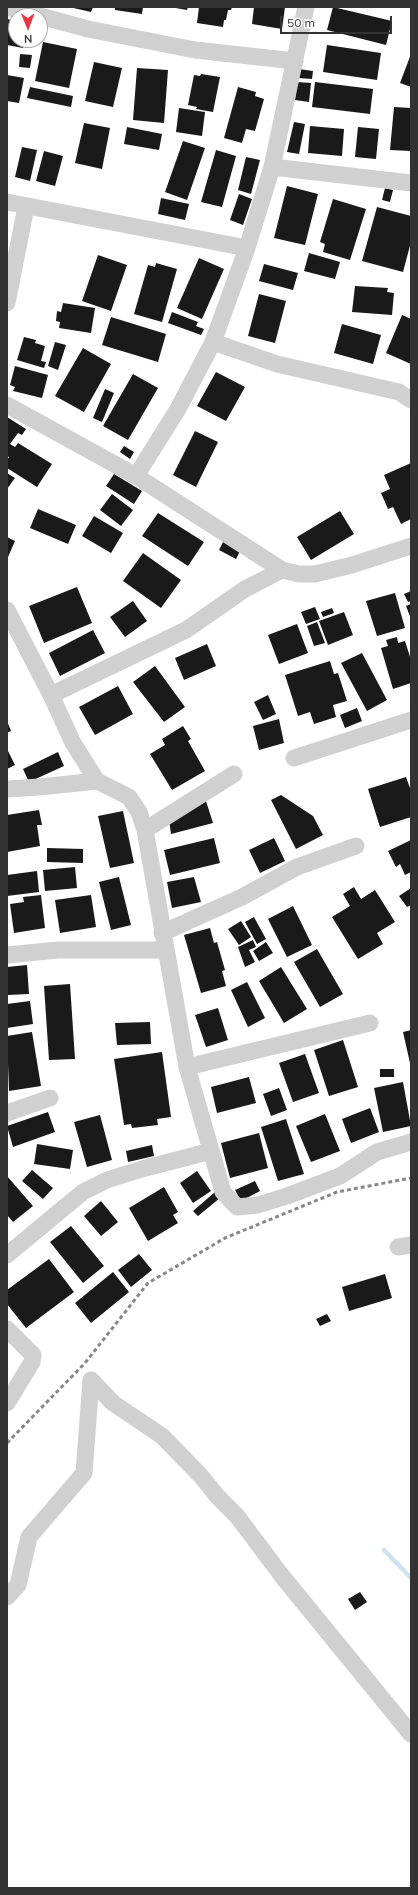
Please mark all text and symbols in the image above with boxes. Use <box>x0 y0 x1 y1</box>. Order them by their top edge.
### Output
north arrow <box>8 8 48 48</box>
scale bar <box>282 8 394 34</box>
text: 50 m <box>287 15 315 30</box>
text: N <box>24 32 32 46</box>

